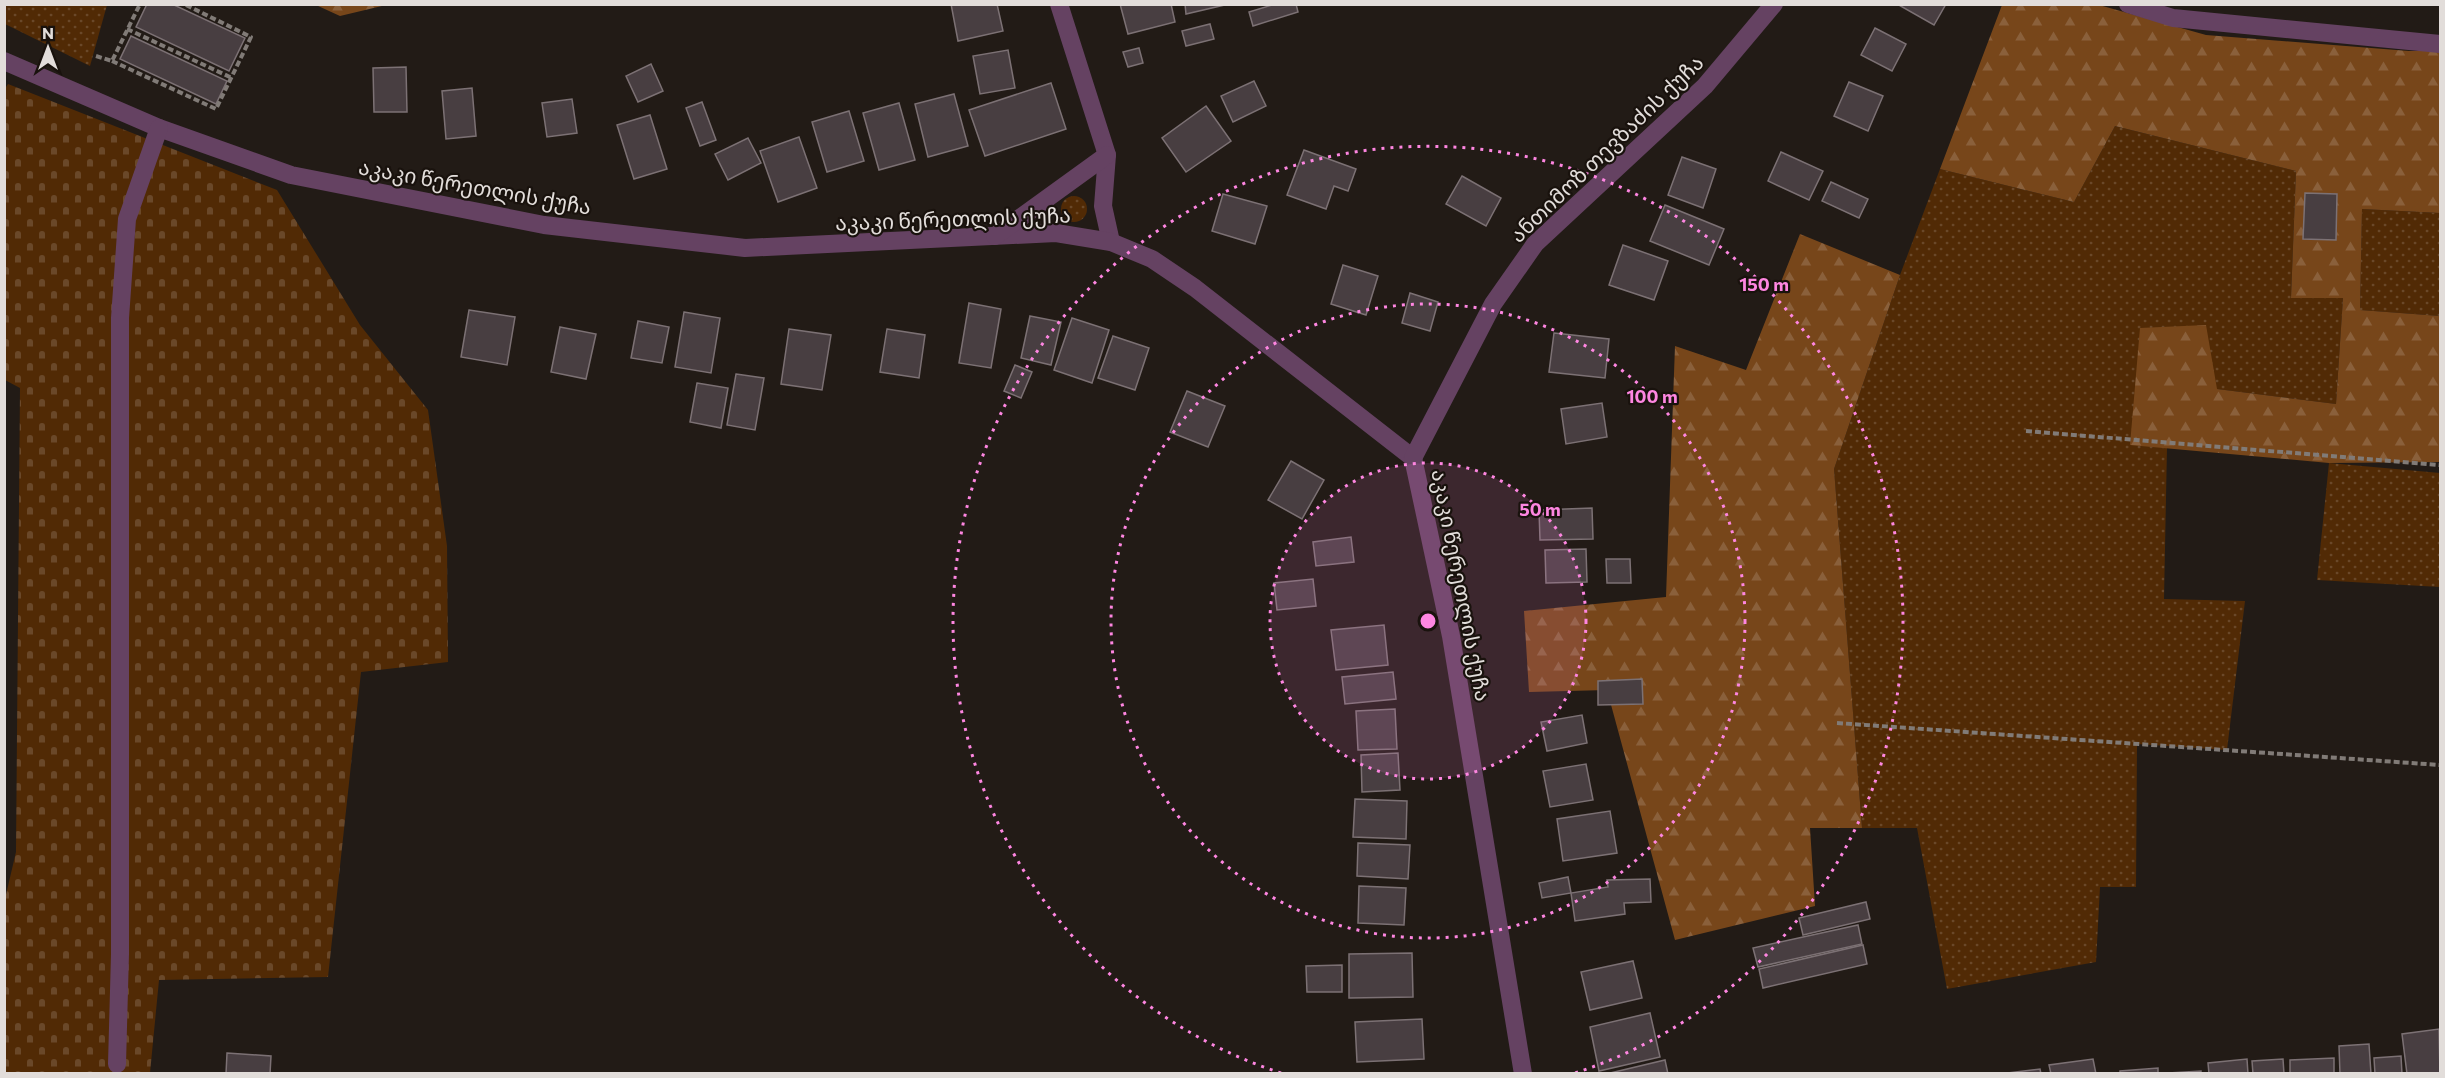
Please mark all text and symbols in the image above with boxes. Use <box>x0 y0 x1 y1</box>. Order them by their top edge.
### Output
north arrow <box>18 18 78 78</box>
text: N <box>42 23 54 42</box>
street label: ანთიმოზ თევზაძის ქუჩა <box>1504 49 1708 248</box>
street label: აკაკი წერეთლის ქუჩა <box>356 153 593 221</box>
street label: აკაკი წერეთლის ქუჩა <box>835 201 1071 237</box>
text: 150 m <box>1739 273 1789 295</box>
text: 100 m <box>1626 385 1678 407</box>
street label: აკაკი წერეთლის ქუჩა <box>1425 467 1497 703</box>
text: 50 m <box>1519 498 1561 520</box>
centre of rings <box>1418 611 1438 631</box>

